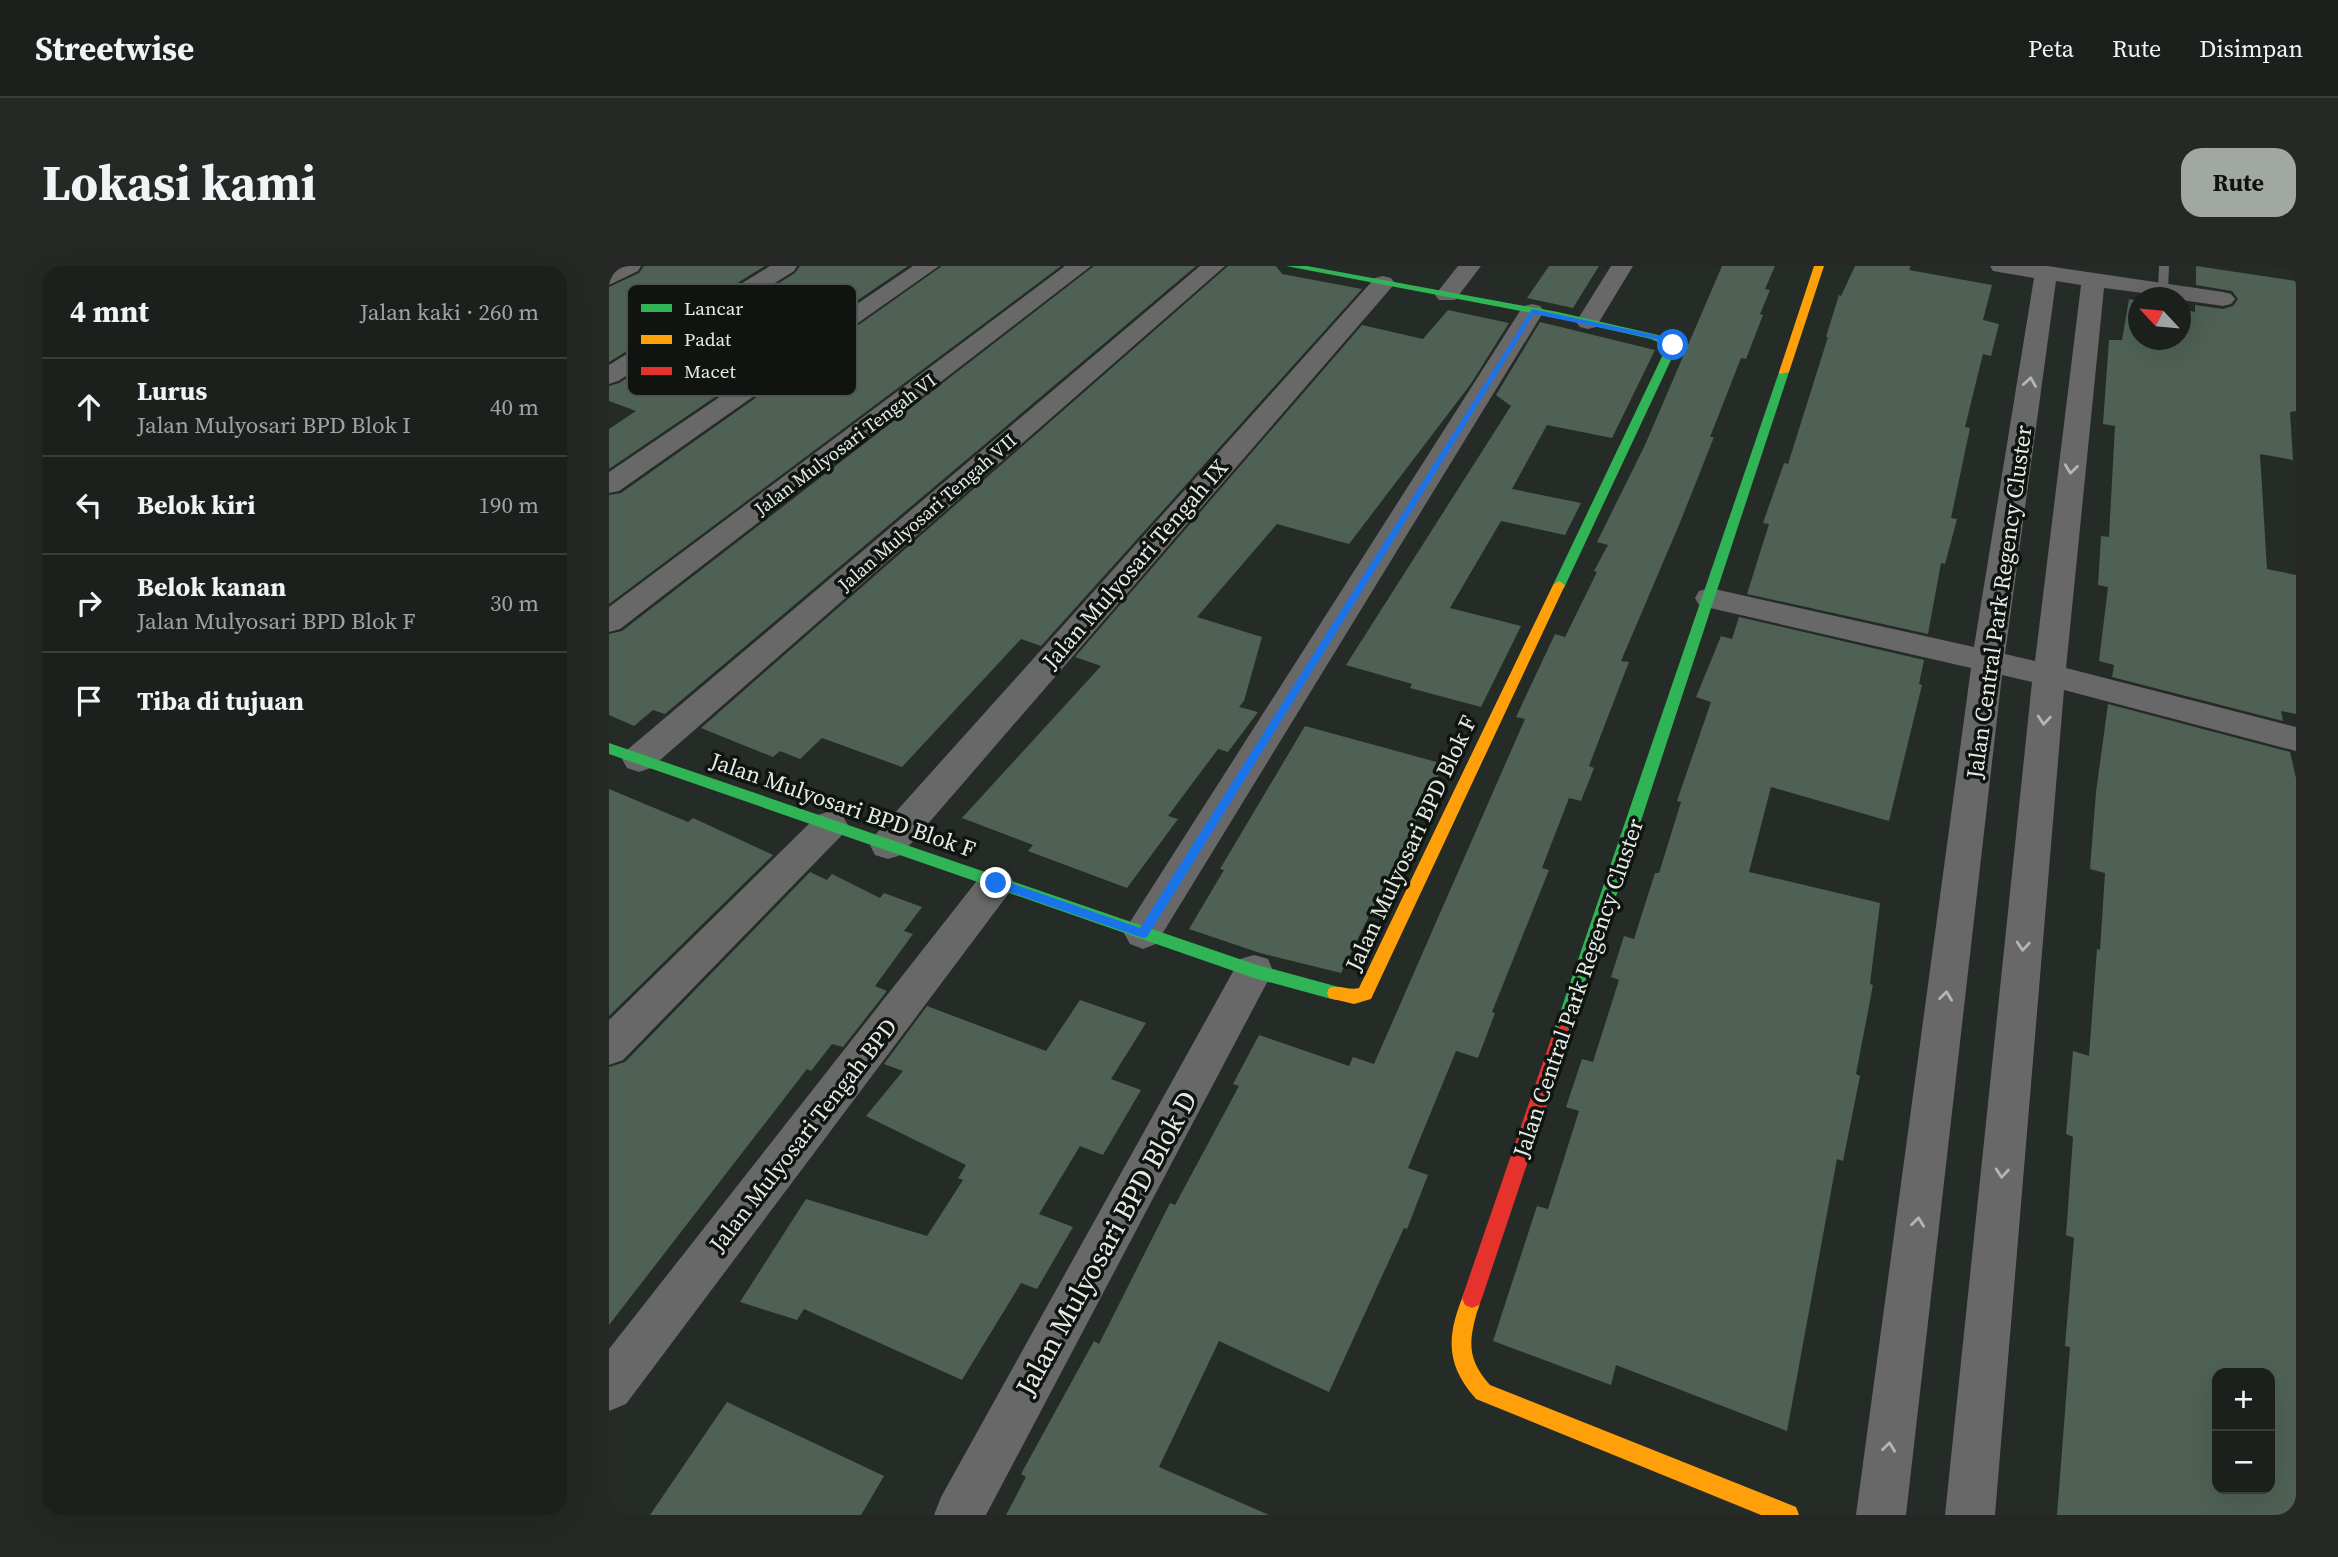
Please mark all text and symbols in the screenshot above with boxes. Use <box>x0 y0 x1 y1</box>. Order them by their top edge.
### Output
text: Streetwise <box>35 26 194 71</box>
text: Peta <box>2028 32 2074 65</box>
text: Rute <box>2112 32 2161 65</box>
text: Disimpan <box>2199 32 2303 65</box>
button: Rute <box>2181 148 2296 217</box>
text: Lokasi kami <box>42 149 316 216</box>
legend <box>627 284 857 396</box>
north arrow <box>2128 287 2191 350</box>
text: 4 mnt <box>70 291 149 332</box>
text: Lancar <box>684 295 743 321</box>
text: Jalan kaki · 260 m <box>360 296 539 328</box>
text: Padat <box>684 326 732 352</box>
route start <box>1657 329 1688 360</box>
text: Macet <box>684 358 736 384</box>
street label: Jalan Mulyosari Tengah VI <box>748 367 941 522</box>
text: Lurus <box>137 373 207 409</box>
one-way arrow <box>2022 376 2037 388</box>
icon: ahead <box>70 388 108 426</box>
text: 40 m <box>490 391 539 423</box>
text: Jalan Mulyosari BPD Blok I <box>137 409 411 441</box>
street label: Jalan Central Park Regency Cluster <box>1958 423 2040 782</box>
street label: Jalan Mulyosari Tengah VII <box>831 427 1022 597</box>
street label: Jalan Mulyosari Tengah IX <box>1034 452 1235 676</box>
one-way arrow <box>2064 464 2079 475</box>
icon: left <box>70 486 108 524</box>
text: Belok kiri <box>137 487 255 523</box>
text: 190 m <box>478 489 539 521</box>
text: Belok kanan <box>137 569 286 605</box>
icon: right <box>70 584 108 622</box>
text: 30 m <box>490 587 539 619</box>
text: Jalan Mulyosari BPD Blok F <box>137 605 416 637</box>
icon: arrive <box>70 682 108 720</box>
text: Tiba di tujuan <box>137 683 304 719</box>
street label: Jalan Mulyosari BPD Blok F <box>1337 710 1484 977</box>
one-way arrow <box>2037 714 2052 725</box>
street label: Jalan Mulyosari BPD Blok F <box>705 744 980 865</box>
street label: Jalan Central Park Regency Cluster <box>1505 814 1651 1163</box>
route end <box>980 867 1011 898</box>
one-way arrow <box>2016 941 2031 952</box>
one-way arrow <box>1939 990 1954 1002</box>
street label: Jalan Mulyosari Tengah BPD <box>701 1012 904 1259</box>
street label: Jalan Mulyosari BPD Blok D <box>1006 1084 1206 1403</box>
one-way arrow <box>1995 1168 2010 1179</box>
one-way arrow <box>1910 1216 1925 1227</box>
map controls <box>2212 1368 2275 1494</box>
button: + <box>2212 1368 2275 1431</box>
button: − <box>2212 1431 2275 1494</box>
one-way arrow <box>1882 1441 1897 1453</box>

